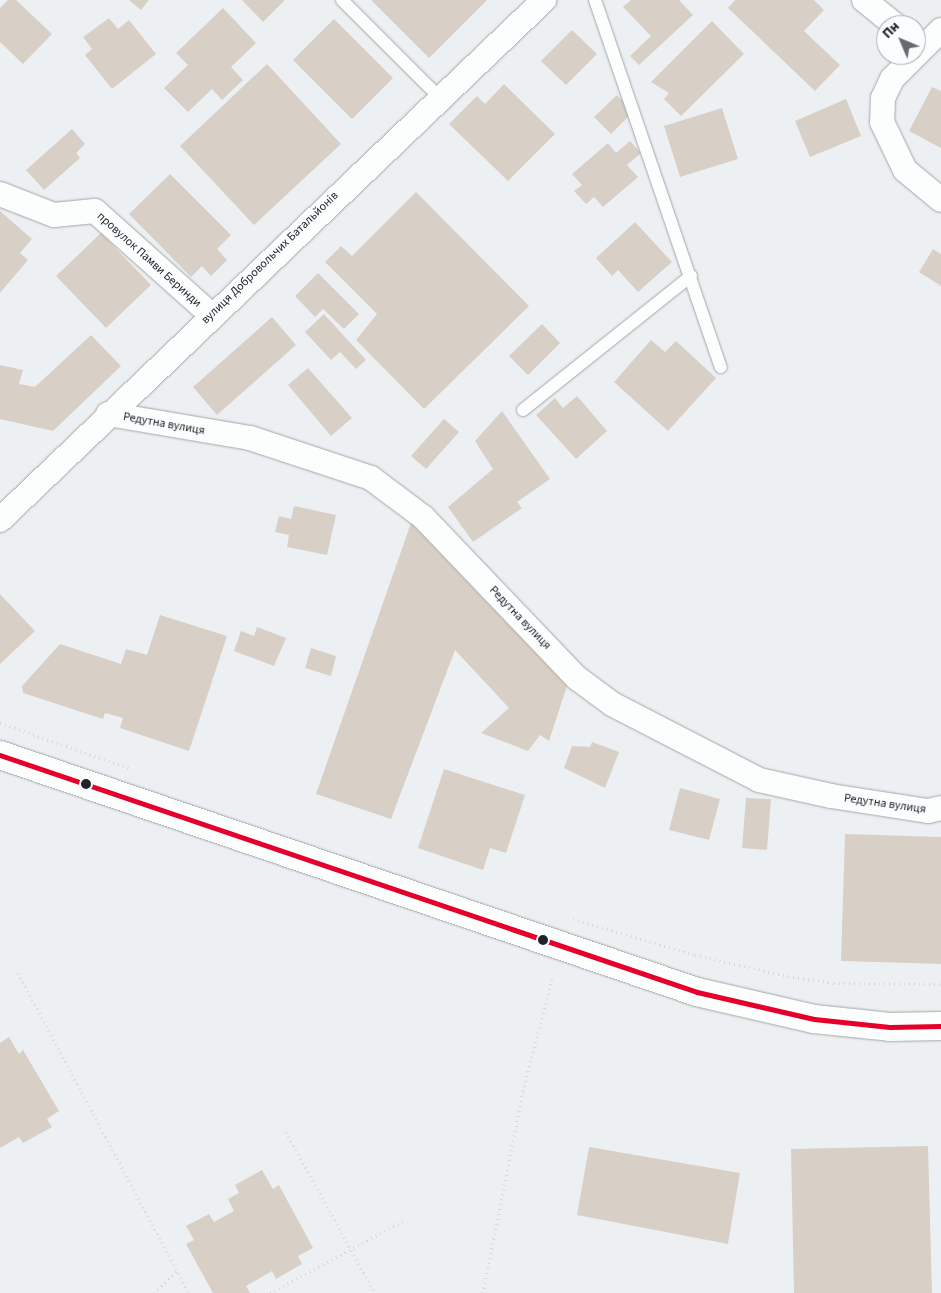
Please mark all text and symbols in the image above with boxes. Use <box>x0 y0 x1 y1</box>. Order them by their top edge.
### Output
north arrow <box>876 15 926 65</box>
text: Пн <box>878 17 904 43</box>
street label: вулиця Добровольчих Батальйонів <box>199 189 341 327</box>
street label: провулок Памви Беринди <box>94 209 204 311</box>
street label: Редутна вулиця <box>122 410 206 438</box>
street label: Редутна вулиця <box>486 583 554 653</box>
unlabelled marker <box>81 779 91 789</box>
street label: Редутна вулиця <box>843 791 927 817</box>
unlabelled marker <box>538 935 548 945</box>

